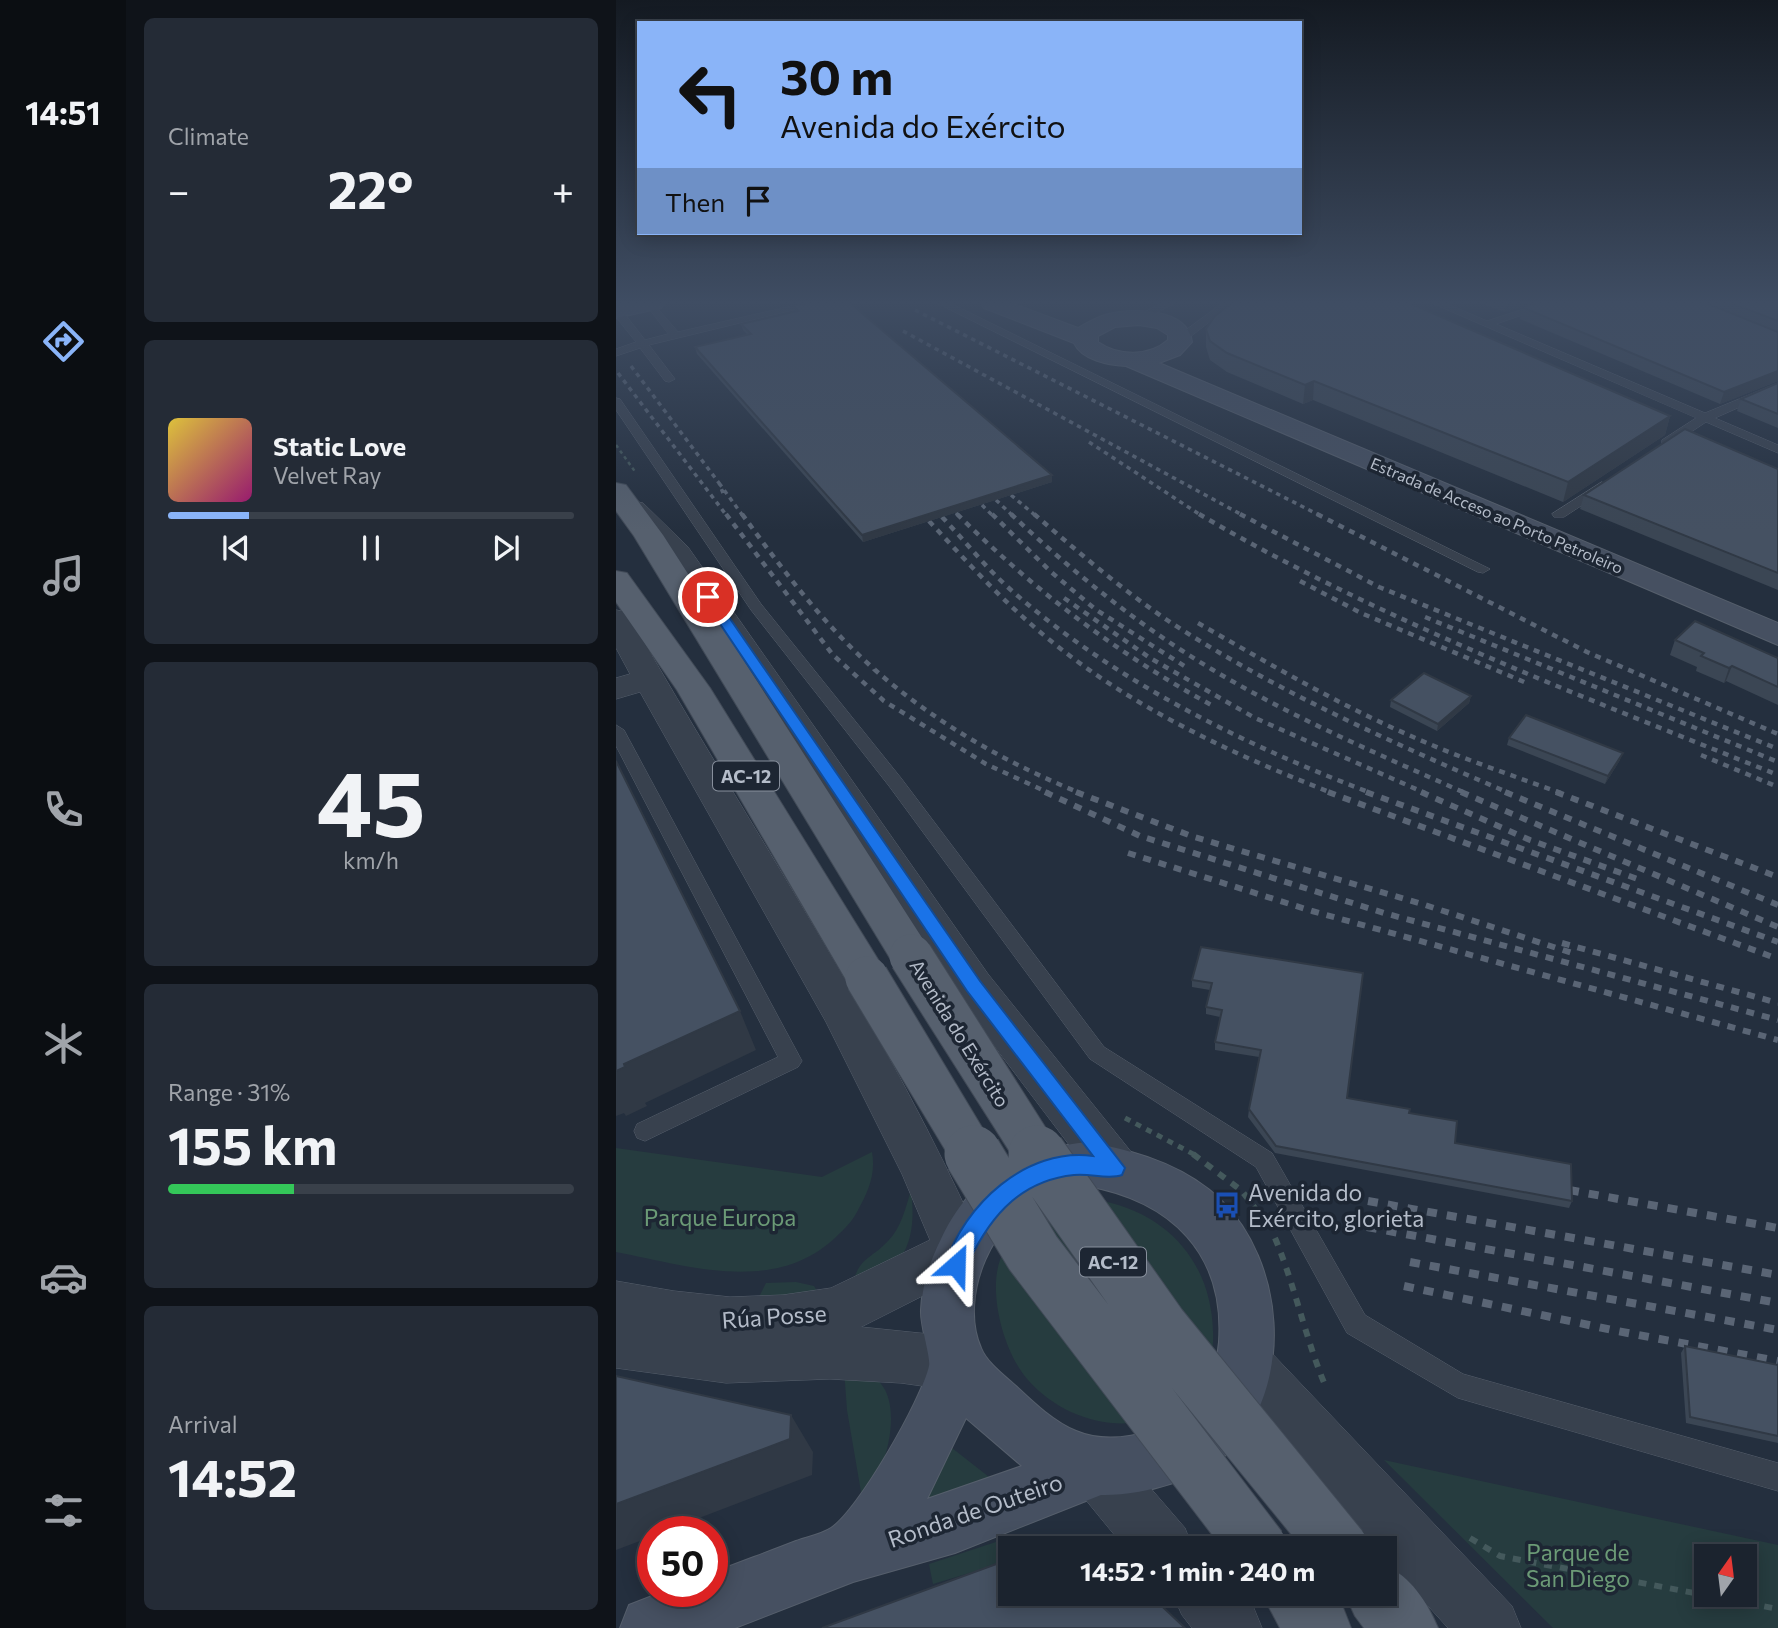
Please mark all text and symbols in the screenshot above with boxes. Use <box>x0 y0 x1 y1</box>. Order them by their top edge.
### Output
text: 30 m <box>780 45 893 105</box>
icon: left <box>665 49 756 140</box>
text: 14:51 <box>25 92 101 132</box>
text: Avenida do Exército <box>780 105 1066 145</box>
text: Climate <box>168 122 249 150</box>
text: 22° <box>328 156 413 220</box>
text: − <box>168 166 190 213</box>
text: + <box>552 166 574 213</box>
icon: arrive <box>739 182 777 220</box>
text: Then <box>665 186 725 217</box>
icon: directions <box>39 317 88 366</box>
text: Static Love <box>273 430 406 461</box>
street label: Estrada de Acceso ao Porto Petroleiro <box>1368 453 1626 577</box>
text: Velvet Ray <box>273 461 381 489</box>
icon: previous <box>217 529 255 567</box>
icon: pause <box>352 529 390 567</box>
icon: next <box>487 529 525 567</box>
icon: music <box>39 551 88 600</box>
pin <box>678 567 738 627</box>
icon: arrive <box>689 578 727 616</box>
text: 45 <box>317 744 425 856</box>
road number: AC-12 <box>713 762 779 790</box>
icon: phone <box>39 785 88 834</box>
text: km/h <box>343 846 399 874</box>
street label: Avenida do Exército <box>905 955 1015 1111</box>
icon: climate <box>39 1019 88 1068</box>
text: Range · 31% <box>168 1078 290 1106</box>
text: 155 km <box>168 1112 337 1176</box>
place label: Avenida do Exército, glorieta <box>1248 1178 1424 1232</box>
bus stop icon: Avenida do Exército, glorieta <box>1212 1190 1242 1220</box>
park label: Parque Europa <box>644 1203 796 1231</box>
position arrow <box>919 1228 993 1302</box>
road number: AC-12 <box>1080 1247 1146 1276</box>
icon: car <box>39 1253 88 1302</box>
street label: Rúa Posse <box>721 1298 827 1334</box>
text: Arrival <box>168 1410 238 1438</box>
text: 14:52 <box>168 1444 297 1508</box>
street label: Ronda de Outeiro <box>884 1467 1066 1553</box>
icon: filters <box>39 1486 88 1535</box>
speed limit sign: 50 <box>637 1516 728 1607</box>
park label: Parque de San Diego <box>1526 1538 1630 1592</box>
north arrow <box>1694 1544 1757 1606</box>
map controls <box>1694 1544 1757 1607</box>
text: 14:52 · 1 min · 240 m <box>1080 1555 1315 1586</box>

